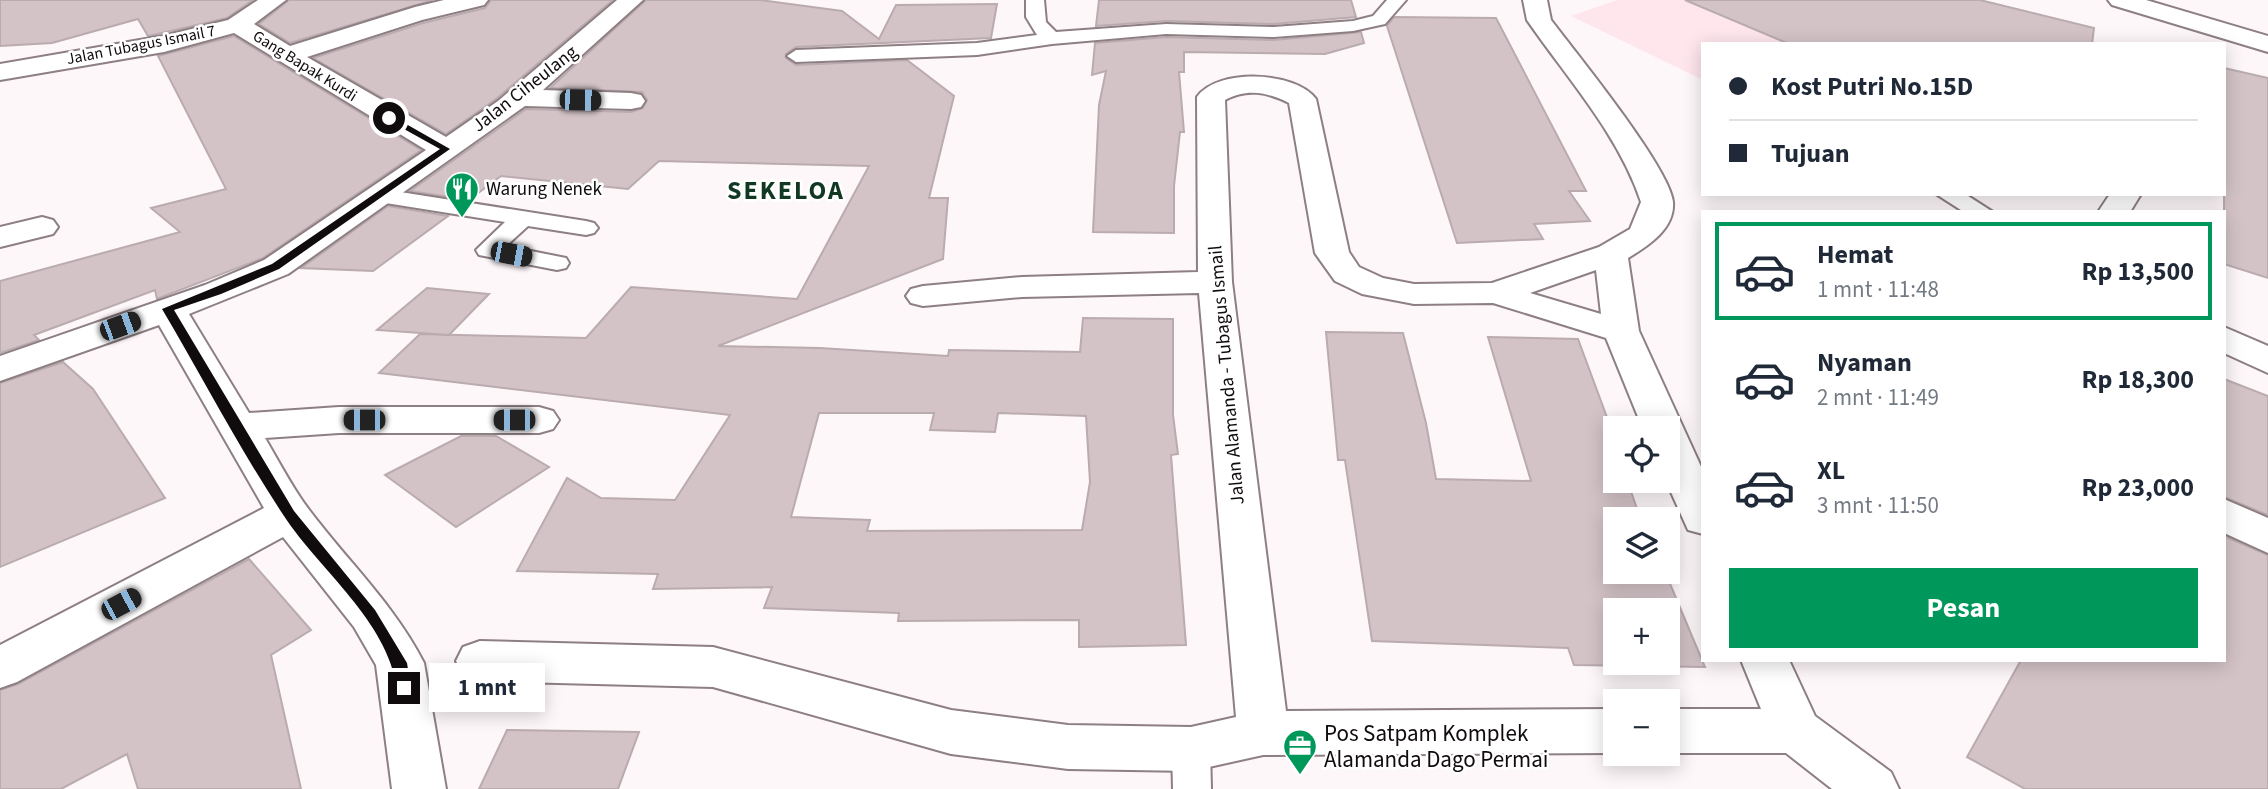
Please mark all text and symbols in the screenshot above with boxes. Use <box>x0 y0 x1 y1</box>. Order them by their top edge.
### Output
street label: Jalan Tubagus Ismail 7 <box>65 20 217 70</box>
street label: Gang Bapak Kurdi <box>249 25 361 107</box>
street label: Jalan Ciheulang <box>467 39 584 139</box>
text: Kost Putri No.15D <box>1771 68 1973 105</box>
car <box>559 89 602 111</box>
route start <box>373 102 405 134</box>
text: Tujuan <box>1771 135 1850 172</box>
restaurant icon: Warung Nenek <box>443 170 481 219</box>
district label: SEKELOA <box>727 172 845 209</box>
place label: Warung Nenek <box>486 176 602 203</box>
text: Hemat <box>1817 236 1893 273</box>
car <box>489 240 534 268</box>
icon: car <box>1733 240 1796 303</box>
street label: Jalan Alamanda - Tubagus Ismail <box>1202 244 1252 506</box>
text: Rp 13,500 <box>2082 253 2194 290</box>
text: 1 mnt · 11:48 <box>1817 273 1939 306</box>
car <box>97 309 144 343</box>
text: Nyaman <box>1817 344 1912 381</box>
icon: car <box>1733 348 1796 411</box>
text: Rp 18,300 <box>2082 361 2194 398</box>
text: 2 mnt · 11:49 <box>1817 381 1939 414</box>
car <box>344 410 386 431</box>
car <box>494 410 536 431</box>
map controls <box>1603 416 1680 766</box>
button: locate <box>1603 416 1680 493</box>
text: XL <box>1817 452 1845 489</box>
icon: car <box>1733 456 1796 519</box>
text: Rp 23,000 <box>2082 469 2194 506</box>
text: 3 mnt · 11:50 <box>1817 489 1939 522</box>
button: layers <box>1603 507 1680 584</box>
button: Pesan <box>1729 568 2198 648</box>
car <box>98 585 145 623</box>
button: + <box>1603 598 1680 675</box>
callout: 1 mnt <box>428 664 544 712</box>
text: 1 mnt <box>458 671 516 704</box>
route end <box>388 672 420 704</box>
button: − <box>1603 689 1680 766</box>
place label: Pos Satpam Komplek Alamanda Dago Permai <box>1324 717 1548 776</box>
office icon: Pos Satpam Komplek Alamanda Dago Permai <box>1281 727 1319 776</box>

